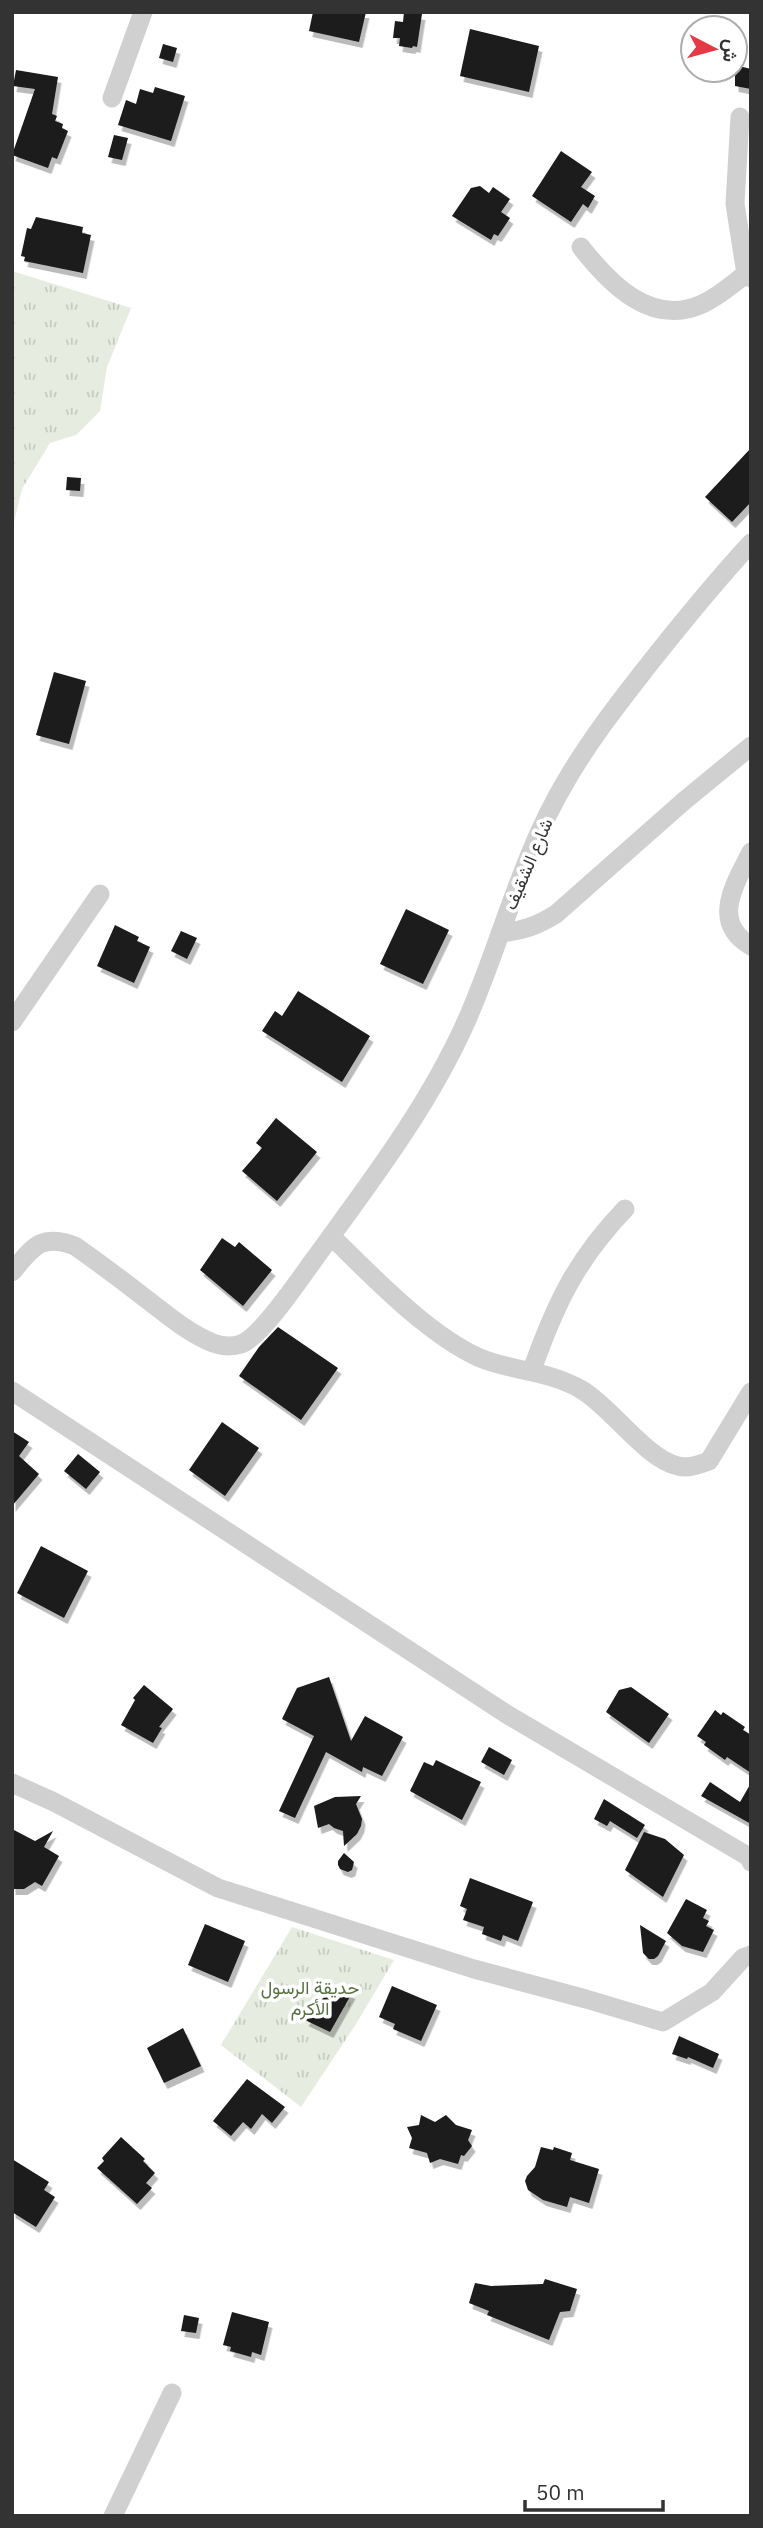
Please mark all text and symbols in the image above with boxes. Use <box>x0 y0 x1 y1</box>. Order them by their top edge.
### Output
north arrow <box>679 14 749 84</box>
text: ش <box>718 38 744 64</box>
street label: شارع الشقيف <box>498 815 558 914</box>
park label: حديقة الرسول الأكرم <box>261 1976 359 2021</box>
scale bar <box>525 2468 663 2512</box>
text: 50 m <box>536 2478 585 2506</box>

